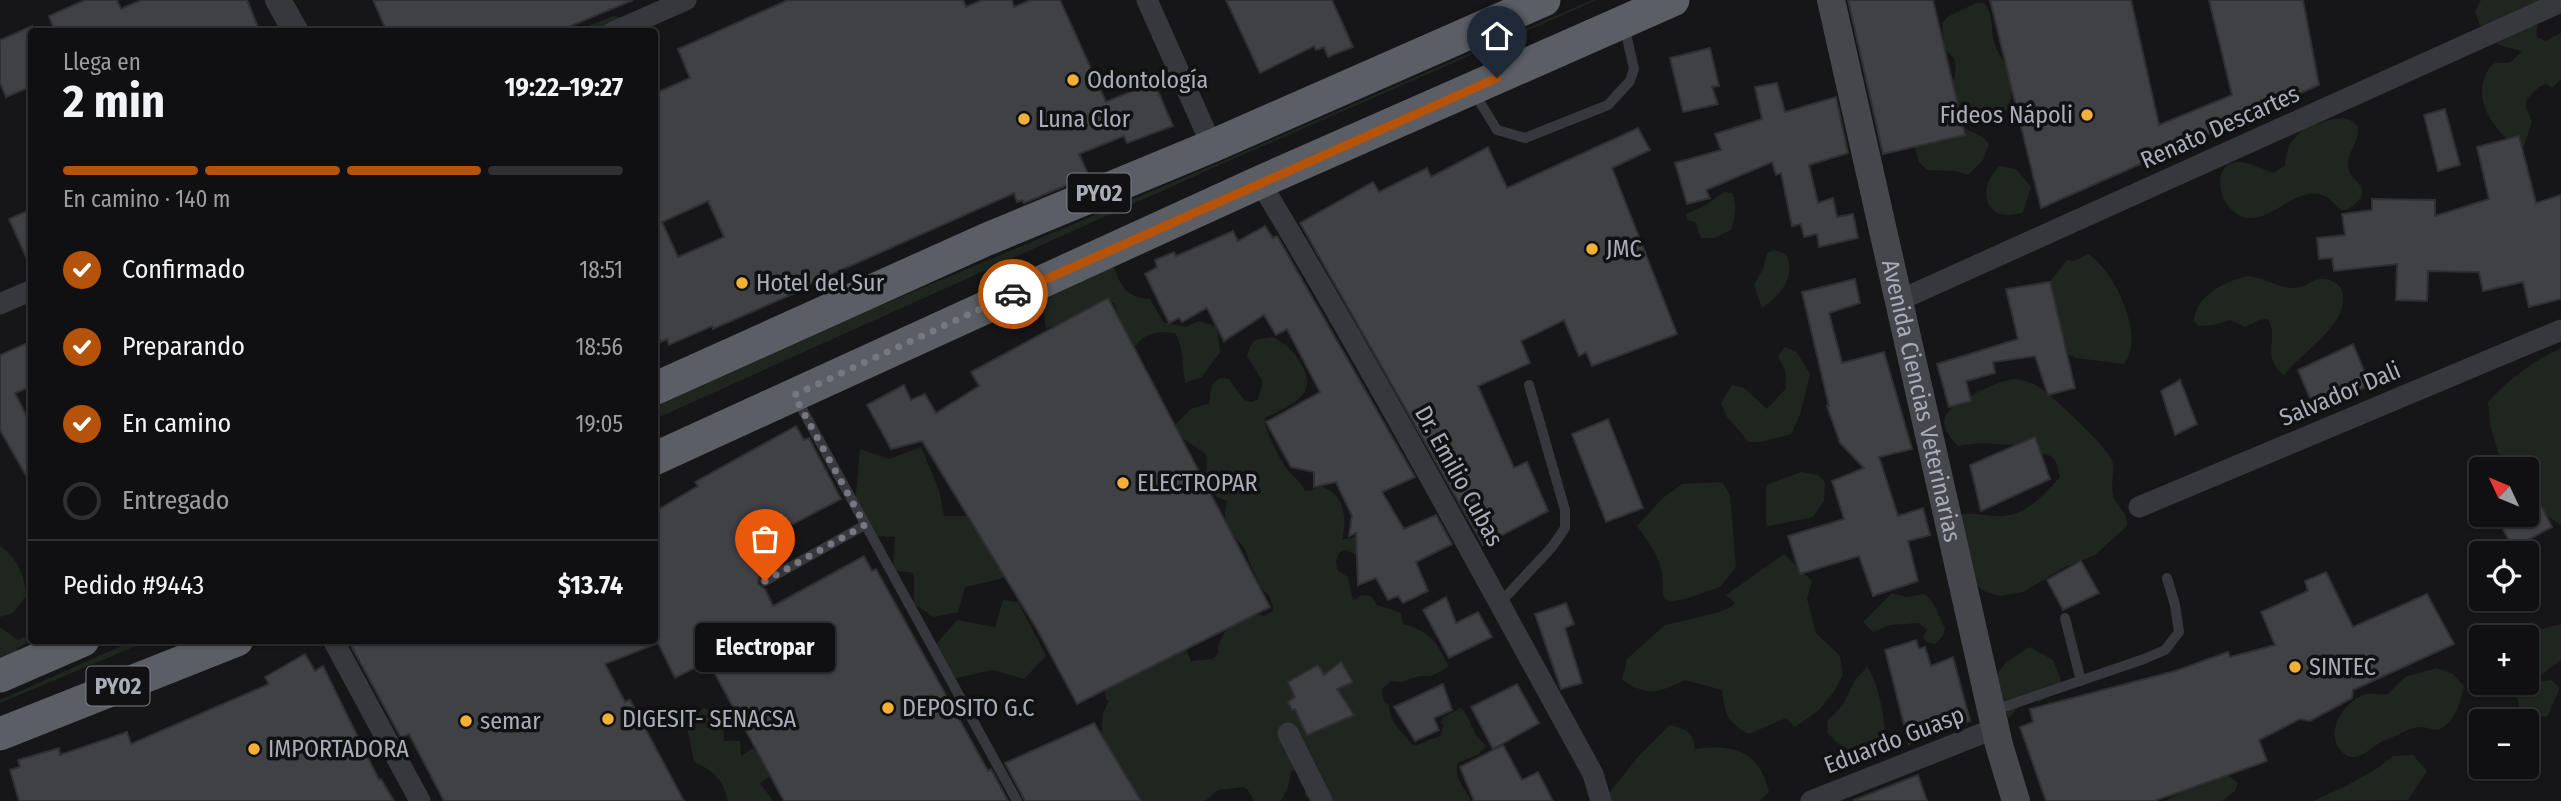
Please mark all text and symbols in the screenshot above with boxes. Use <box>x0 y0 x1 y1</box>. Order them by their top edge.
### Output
pin <box>1467 6 1527 78</box>
icon: home <box>1478 17 1516 55</box>
text: Llega en <box>63 48 141 76</box>
place label: Odontología <box>1087 66 1208 94</box>
text: 19:22–19:27 <box>505 72 623 103</box>
marker: Odontología <box>1065 72 1081 88</box>
text: 2 min <box>63 74 165 129</box>
street label: Renato Descartes <box>2136 80 2304 174</box>
place label: Fideos Nápoli <box>1940 101 2073 129</box>
place label: Luna Clor <box>1038 105 1131 133</box>
marker: Fideos Nápoli <box>2079 107 2095 123</box>
marker: Luna Clor <box>1016 111 1032 127</box>
road number: PY02 <box>1068 174 1130 212</box>
text: En camino · 140 m <box>63 185 231 213</box>
place label: JMC <box>1606 235 1642 263</box>
marker: JMC <box>1584 241 1600 257</box>
icon: check <box>63 251 101 289</box>
text: Confirmado <box>122 254 245 285</box>
text: 18:51 <box>579 256 623 284</box>
street label: Avenida Ciencias Veterinarias <box>1876 257 1967 545</box>
courier <box>978 259 1048 329</box>
place label: Hotel del Sur <box>756 269 885 297</box>
marker: Hotel del Sur <box>734 275 750 291</box>
icon: car <box>994 275 1032 313</box>
icon: check <box>63 328 101 366</box>
text: Preparando <box>122 331 245 362</box>
text: 18:56 <box>576 333 623 361</box>
street label: Salvador Dali <box>2275 356 2405 432</box>
street label: Dr. Emilio Cubas <box>1409 401 1509 551</box>
icon: check <box>63 405 101 443</box>
text: En camino <box>122 408 231 439</box>
text: 19:05 <box>575 410 623 438</box>
north arrow <box>2469 457 2539 527</box>
map controls <box>2469 457 2539 779</box>
place label: ELECTROPAR <box>1137 469 1258 497</box>
marker: ELECTROPAR <box>1115 475 1131 491</box>
text: Entregado <box>122 485 229 516</box>
pin <box>735 509 795 581</box>
icon: bag <box>746 520 784 558</box>
button: locate <box>2469 541 2539 611</box>
text: Pedido #9443 <box>63 570 204 601</box>
text: $13.74 <box>558 570 623 601</box>
callout: Electropar <box>695 623 835 672</box>
button: + <box>2469 625 2539 695</box>
text: Electropar <box>716 633 814 661</box>
place label: SINTEC <box>2309 653 2376 681</box>
marker: SINTEC <box>2287 659 2303 675</box>
road number: PY02 <box>86 666 150 706</box>
place label: DEPOSITO G.C <box>902 694 1035 722</box>
marker: DEPOSITO G.C <box>880 700 896 716</box>
street label: Eduardo Guasp <box>1820 700 1968 780</box>
place label: DIGESIT- SENACSA <box>622 705 797 733</box>
place label: semar <box>480 707 541 735</box>
button: − <box>2469 709 2539 779</box>
marker: DIGESIT- SENACSA <box>600 711 616 727</box>
marker: semar <box>458 713 474 729</box>
place label: IMPORTADORA <box>268 735 409 763</box>
marker: IMPORTADORA <box>246 741 262 757</box>

